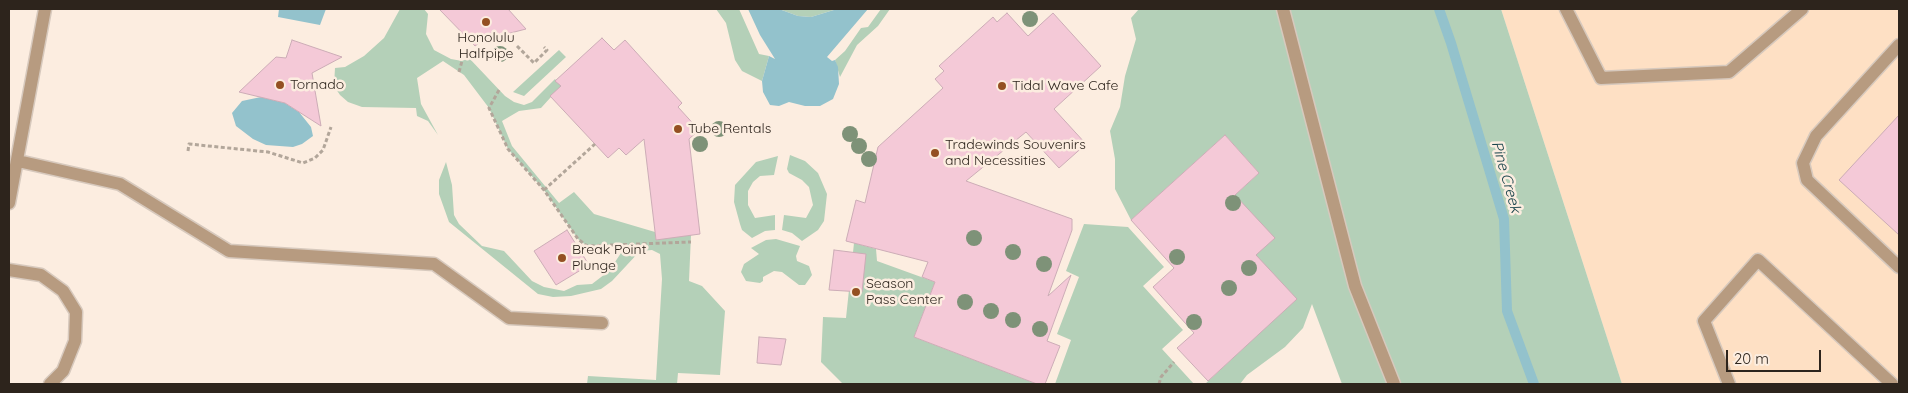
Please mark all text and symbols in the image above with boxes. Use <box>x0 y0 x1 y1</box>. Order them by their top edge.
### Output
marker: Honolulu Halfpipe <box>480 16 492 28</box>
place label: Honolulu Halfpipe <box>457 30 515 62</box>
place label: Tornado <box>290 77 344 93</box>
place label: Tidal Wave Cafe <box>1012 78 1118 94</box>
marker: Tornado <box>274 79 286 91</box>
marker: Tidal Wave Cafe <box>996 80 1008 92</box>
place label: Tube Rentals <box>688 121 771 137</box>
marker: Tube Rentals <box>672 123 684 135</box>
place label: Tradewinds Souvenirs and Necessities <box>945 137 1086 170</box>
water label: Pine Creek <box>1487 139 1525 215</box>
marker: Tradewinds Souvenirs and Necessities <box>929 147 941 159</box>
place label: Break Point Plunge <box>572 242 646 274</box>
marker: Break Point Plunge <box>556 252 568 264</box>
place label: Season Pass Center <box>866 276 943 308</box>
marker: Season Pass Center <box>850 286 862 298</box>
scale bar <box>1728 340 1823 372</box>
text: 20 m <box>1734 349 1769 368</box>

